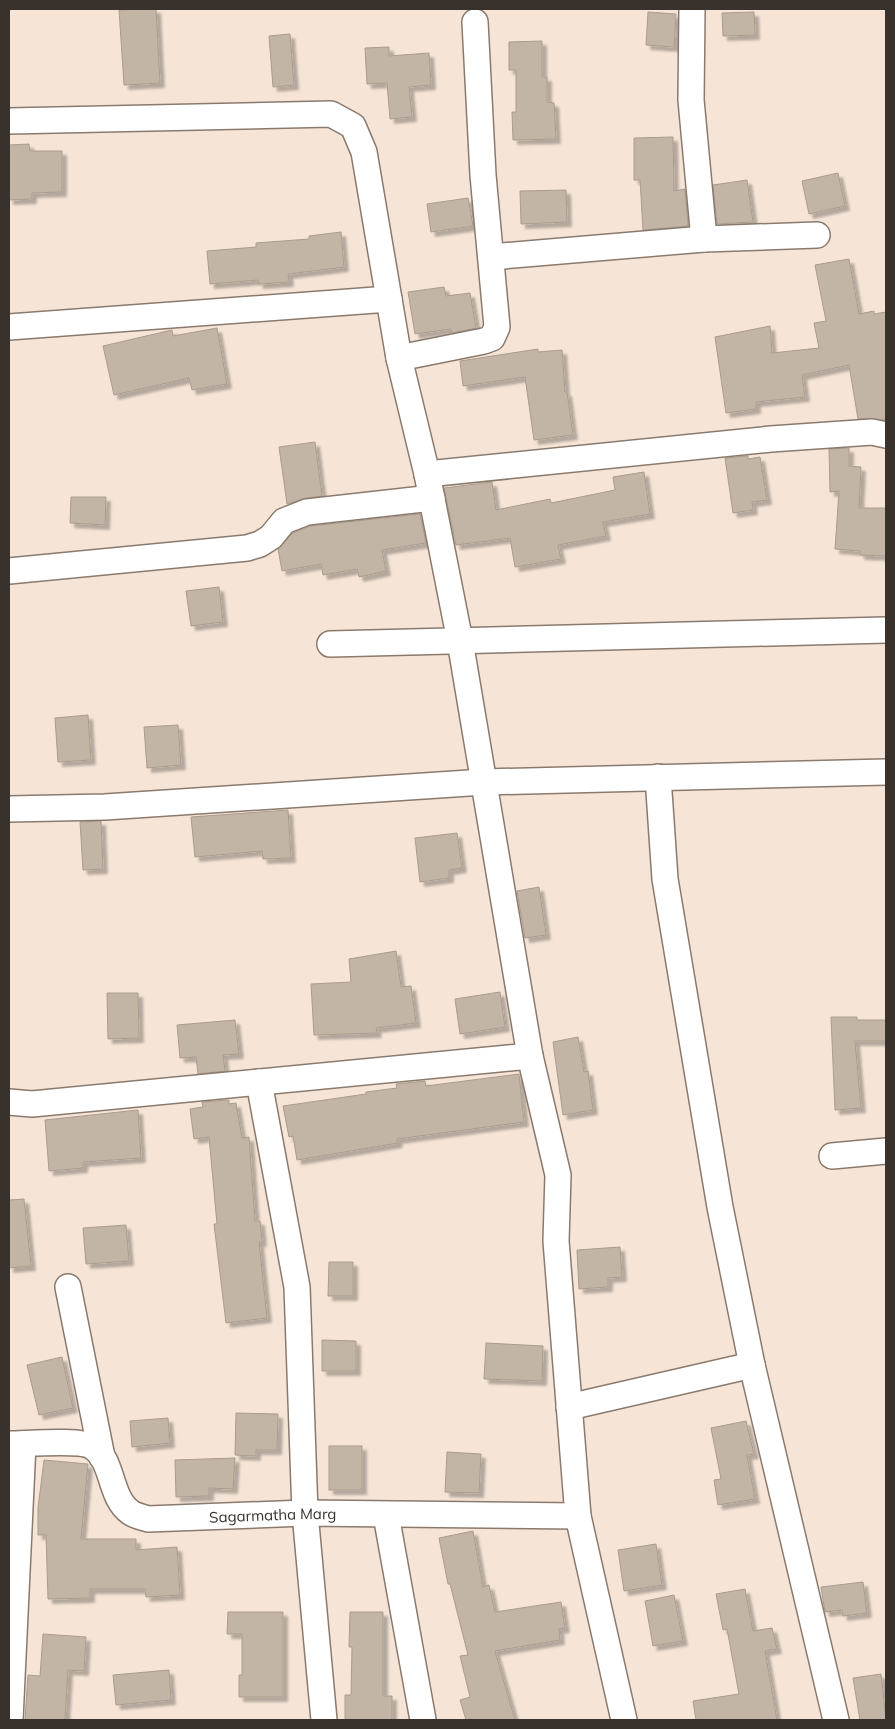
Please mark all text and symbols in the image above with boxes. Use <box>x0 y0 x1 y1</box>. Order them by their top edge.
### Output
street label: Sagarmatha Marg <box>209 1503 336 1526</box>

